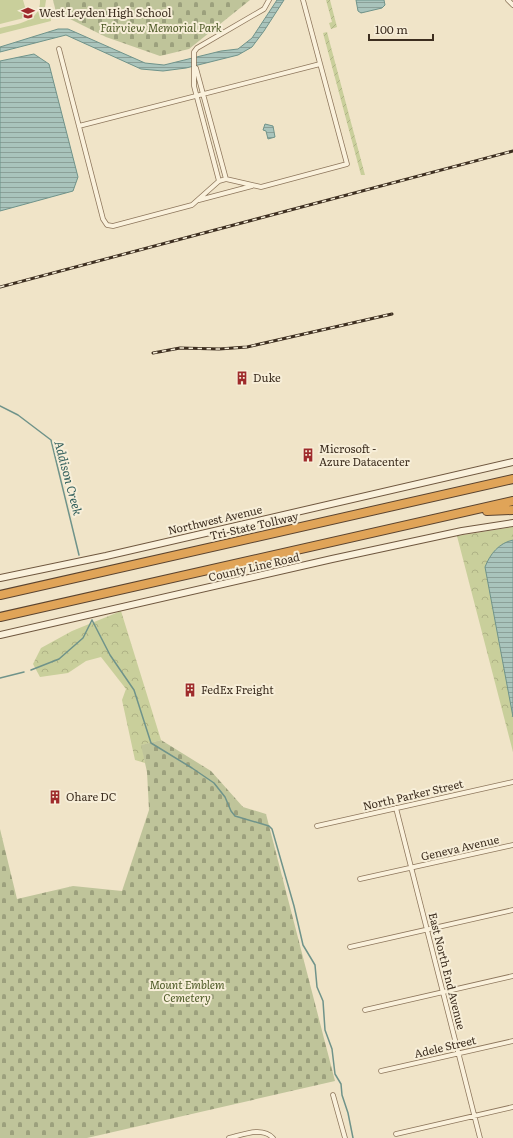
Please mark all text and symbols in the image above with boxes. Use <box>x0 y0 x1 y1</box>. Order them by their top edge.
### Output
place label: West Leyden High School <box>39 4 172 20</box>
school or university icon: West Leyden High School <box>20 5 36 21</box>
scale bar <box>369 16 433 42</box>
park label: Fairview Memorial Park <box>100 19 222 35</box>
text: 100 m <box>375 20 408 38</box>
place label: Duke <box>253 369 281 385</box>
building icon: Duke <box>234 370 250 386</box>
water label: Addison Creek <box>50 438 88 517</box>
place label: Microsoft - Azure Datacenter <box>319 440 411 469</box>
building icon: Microsoft - Azure Datacenter <box>300 447 316 463</box>
street label: Northwest Avenue <box>166 500 264 538</box>
street label: Tri-State Tollway <box>208 507 300 543</box>
street label: County Line Road <box>206 548 301 584</box>
place label: FedEx Freight <box>201 681 274 697</box>
building icon: FedEx Freight <box>182 682 198 698</box>
street label: North Parker Street <box>361 775 465 813</box>
place label: Ohare DC <box>66 788 117 804</box>
building icon: Ohare DC <box>47 789 63 805</box>
street label: Geneva Avenue <box>419 830 501 864</box>
street label: East North End Avenue <box>426 910 470 1031</box>
park label: Mount Emblem Cemetery <box>149 976 225 1005</box>
street label: Adele Street <box>412 1031 478 1061</box>

